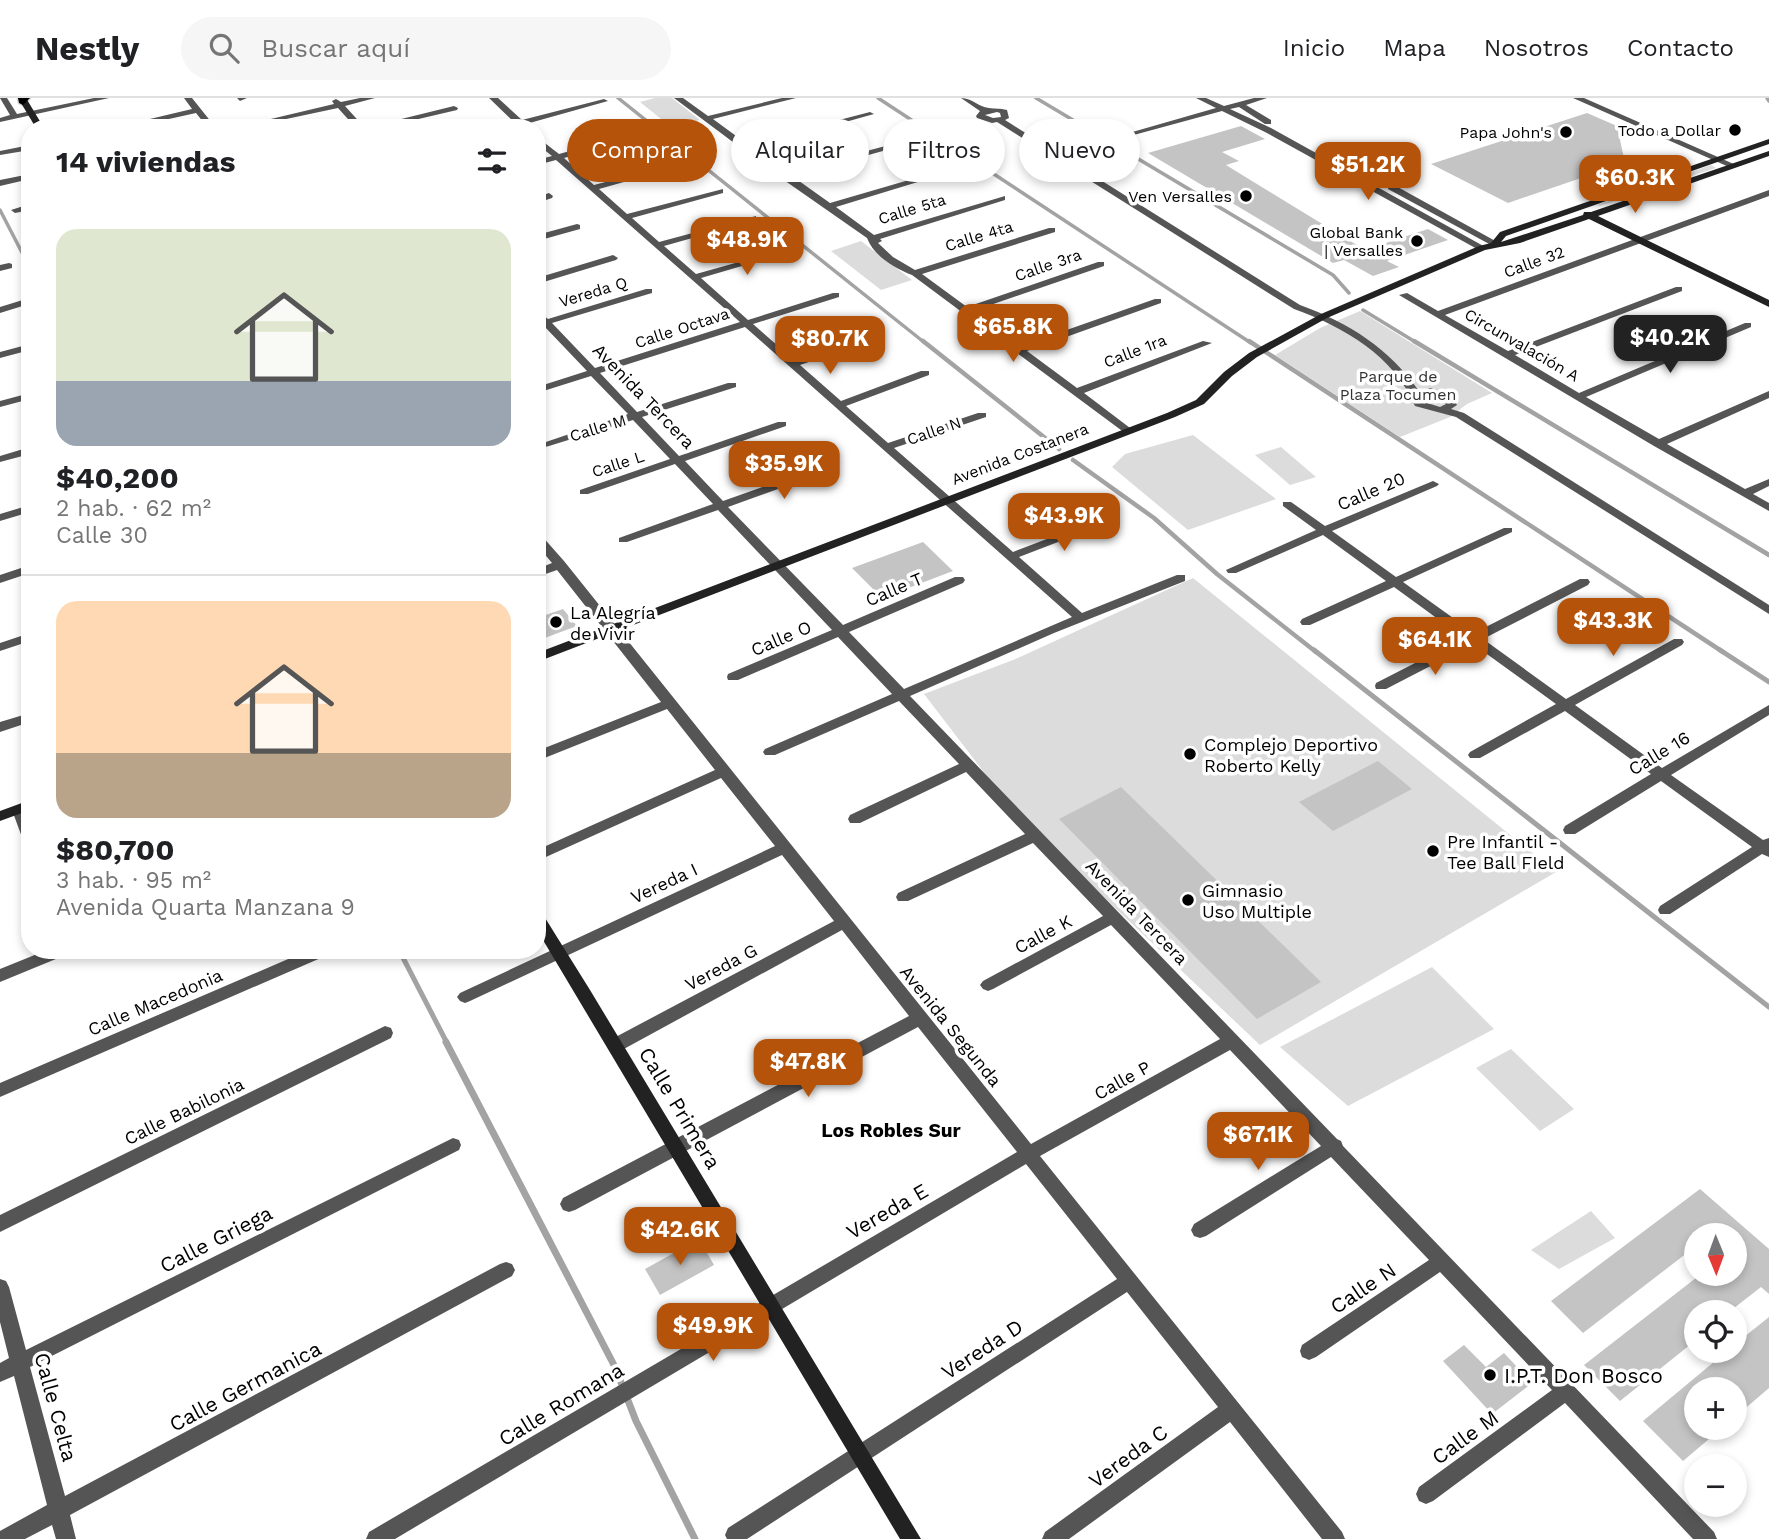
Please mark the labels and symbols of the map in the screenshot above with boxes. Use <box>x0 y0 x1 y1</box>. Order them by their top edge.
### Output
place label: Todo a Dollar <box>1618 121 1721 140</box>
marker: Todo a Dollar <box>1727 122 1743 138</box>
place label: Papa John's <box>1459 123 1552 142</box>
marker: Papa John's <box>1558 124 1574 140</box>
pin: $51.2K <box>1311 142 1425 202</box>
pin: $60.3K <box>1578 156 1692 215</box>
place label: Ven Versalles <box>1128 187 1232 206</box>
marker: Ven Versalles <box>1238 188 1254 204</box>
street label: Calle 5ta <box>876 190 948 228</box>
street label: Calle 4ta <box>943 217 1015 255</box>
pin: $48.9K <box>690 218 804 277</box>
place label: Global Bank | Versalles <box>1310 223 1403 260</box>
marker: Global Bank | Versalles <box>1409 233 1425 249</box>
street label: Calle 32 <box>1501 242 1567 282</box>
street label: Calle 3ra <box>1012 245 1084 285</box>
street label: Vereda Q <box>557 273 629 311</box>
street label: Calle Octava <box>632 304 732 352</box>
pin: $65.8K <box>956 304 1070 364</box>
street label: Circunvalación A <box>1461 304 1583 386</box>
pin: $80.7K <box>773 316 887 376</box>
pin: $40.2K <box>1613 316 1727 375</box>
street label: Calle 1ra <box>1101 330 1169 372</box>
street label: Avenida Tercera <box>589 339 699 453</box>
park label: Parque de Plaza Tocumen <box>1340 367 1456 404</box>
street label: Calle M <box>567 410 629 446</box>
street label: Calle N <box>904 413 964 449</box>
street label: Avenida Costanera <box>949 419 1091 489</box>
pin: $35.9K <box>727 442 841 501</box>
street label: Calle L <box>589 446 647 481</box>
street label: Calle 20 <box>1334 467 1408 515</box>
pin: $43.9K <box>1007 494 1121 553</box>
street label: Calle T <box>862 567 926 610</box>
pin: $43.3K <box>1556 598 1670 658</box>
place label: La Alegría de Vivir <box>570 602 656 644</box>
marker: La Alegría de Vivir <box>548 614 564 630</box>
street label: Calle O <box>748 616 814 660</box>
pin: $64.1K <box>1378 618 1492 677</box>
street label: Calle 16 <box>1625 727 1693 779</box>
place label: Complejo Deportivo Roberto Kelly <box>1204 734 1378 776</box>
marker: Complejo Deportivo Roberto Kelly <box>1182 746 1198 762</box>
place label: Pre Infantil - Tee Ball FIeld <box>1447 831 1565 873</box>
marker: Pre Infantil - Tee Ball FIeld <box>1425 843 1441 859</box>
street label: Avenida Tercera <box>1082 855 1192 969</box>
street label: Vereda I <box>627 858 701 908</box>
place label: Gimnasio Uso Multiple <box>1202 880 1312 922</box>
marker: Gimnasio Uso Multiple <box>1180 892 1196 908</box>
street label: Calle K <box>1011 910 1075 958</box>
street label: Vereda G <box>681 939 761 995</box>
street label: Avenida Segunda <box>896 961 1006 1091</box>
street label: Calle Macedonia <box>85 964 225 1040</box>
pin: $47.8K <box>751 1040 865 1099</box>
street label: Calle Primera <box>634 1043 726 1174</box>
street label: Calle P <box>1090 1056 1154 1104</box>
street label: Calle Babilonia <box>121 1073 247 1149</box>
pin: $67.1K <box>1201 1112 1315 1172</box>
district label: Los Robles Sur <box>821 1119 962 1142</box>
street label: Vereda E <box>842 1178 932 1244</box>
street label: Calle Griega <box>156 1200 277 1278</box>
pin: $42.6K <box>623 1208 737 1267</box>
north arrow <box>1684 1223 1746 1286</box>
street label: Calle N <box>1325 1257 1401 1319</box>
pin: $49.9K <box>656 1304 770 1363</box>
street label: Vereda D <box>937 1313 1027 1385</box>
street label: Calle Germanica <box>165 1335 325 1437</box>
street label: Calle Celta <box>29 1350 83 1464</box>
street label: Calle Romana <box>494 1357 628 1451</box>
place label: I.P.T. Don Bosco <box>1504 1363 1663 1388</box>
marker: I.P.T. Don Bosco <box>1482 1367 1498 1383</box>
street label: Calle M <box>1427 1404 1503 1470</box>
street label: Vereda C <box>1084 1419 1172 1493</box>

